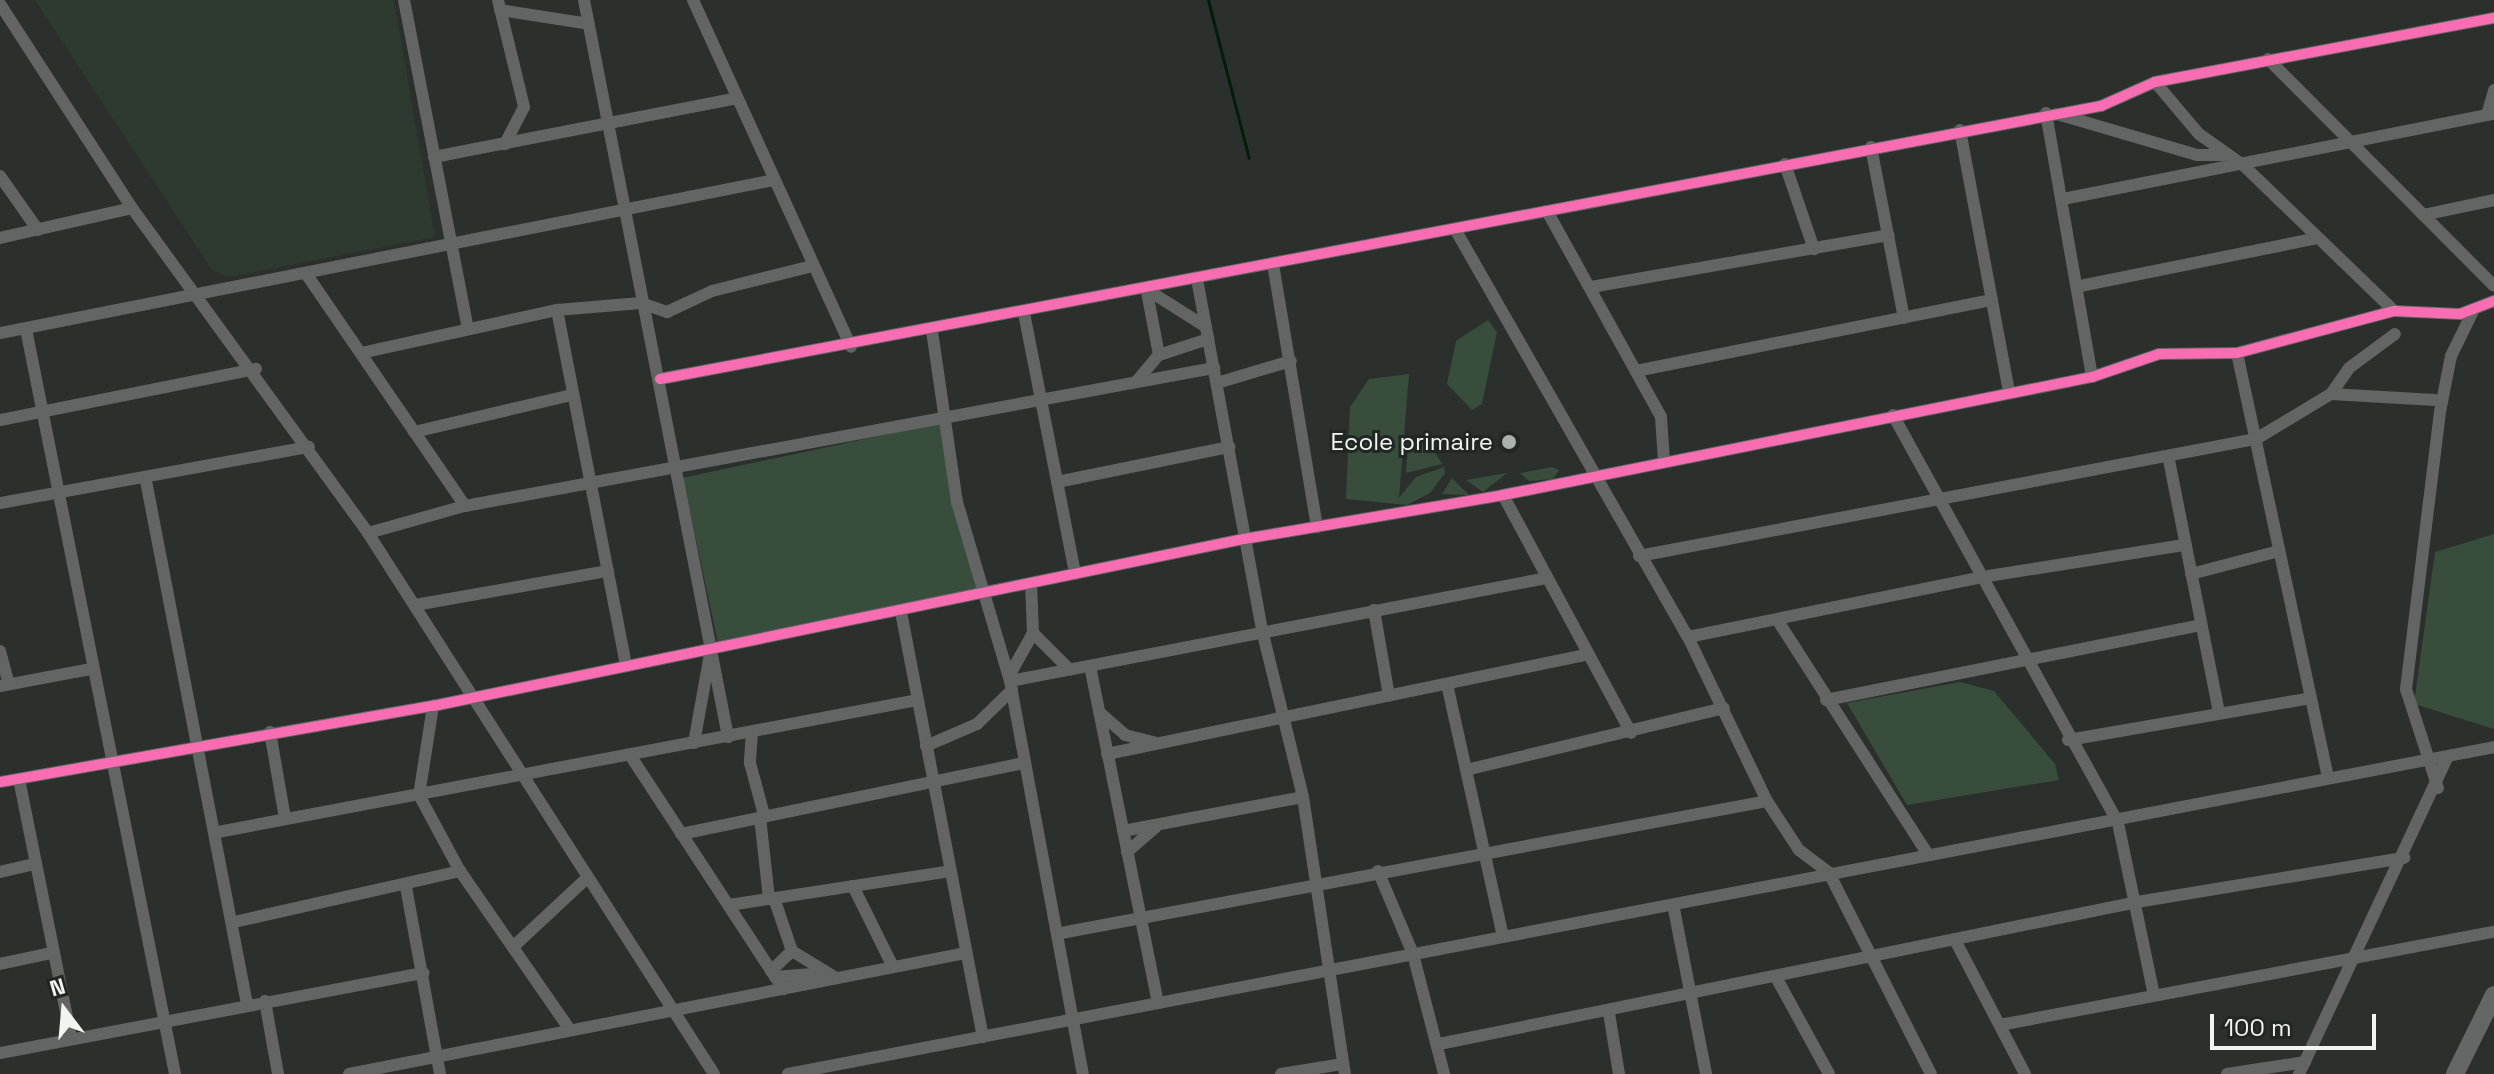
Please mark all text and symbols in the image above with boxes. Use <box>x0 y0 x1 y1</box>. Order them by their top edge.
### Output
place label: Ecole primaire <box>1331 428 1493 456</box>
marker: Ecole primaire <box>1500 433 1518 451</box>
north arrow <box>24 970 104 1050</box>
text: N <box>46 971 68 1002</box>
scale bar <box>2214 998 2380 1048</box>
text: 100 m <box>2224 1012 2292 1043</box>

